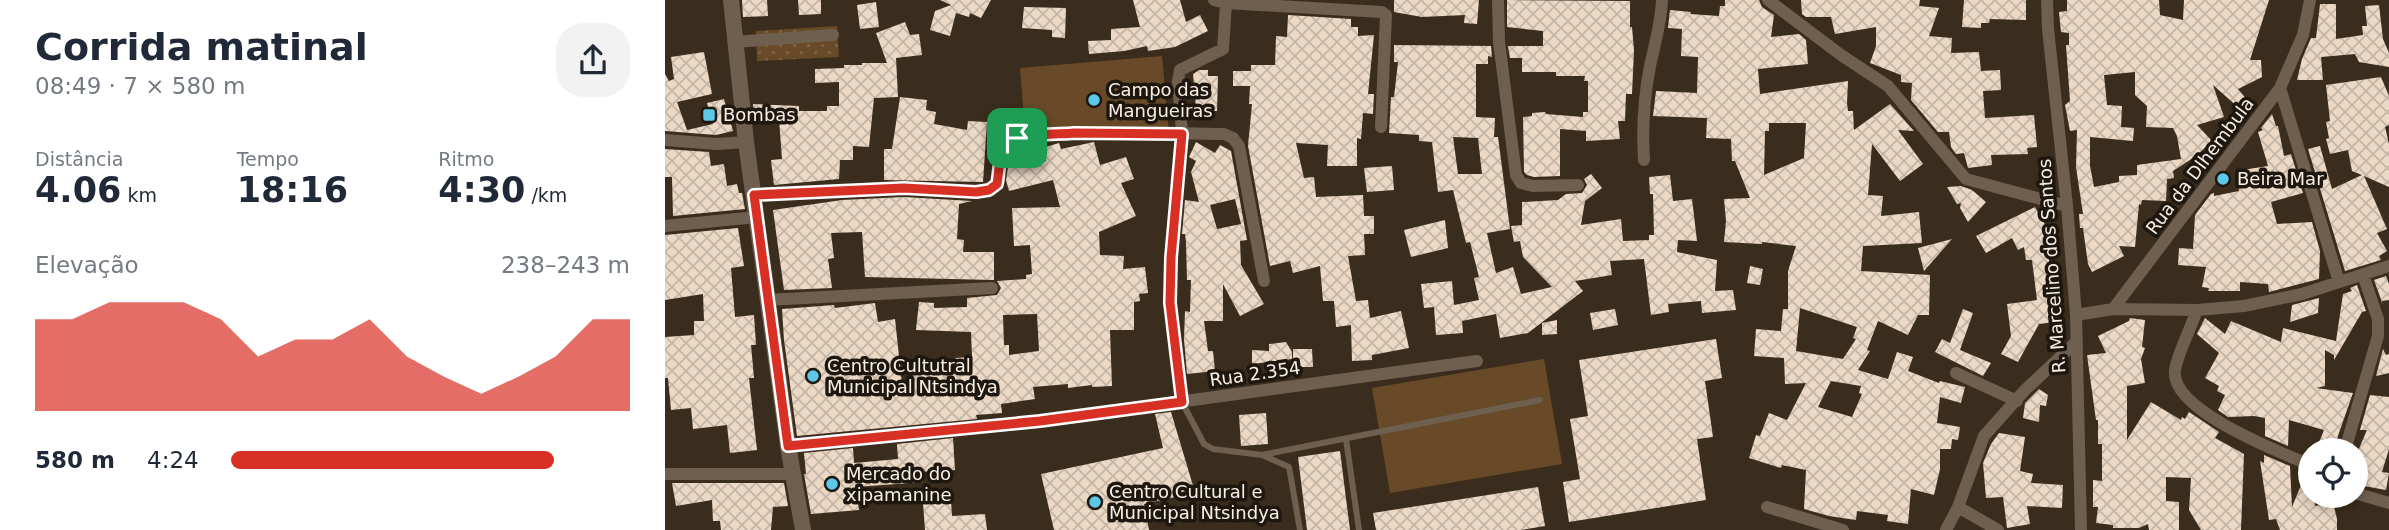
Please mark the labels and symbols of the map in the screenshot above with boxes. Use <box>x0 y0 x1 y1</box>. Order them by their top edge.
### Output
place label: Campo das Mangueiras <box>1108 79 1213 121</box>
marker: Campo das Mangueiras <box>1086 92 1102 108</box>
street label: Rua da Dlhembula <box>2141 93 2258 238</box>
place label: Bombas <box>723 104 796 125</box>
marker: Bombas <box>701 107 717 123</box>
pin <box>987 108 1047 168</box>
street label: R. Marcelino dos Santos <box>2034 158 2069 374</box>
place label: Beira Mar <box>2237 168 2324 189</box>
marker: Beira Mar <box>2215 171 2231 187</box>
place label: Centro Cultutral Municipal Ntsindya <box>827 355 998 397</box>
street label: Rua 2.354 <box>1208 357 1302 390</box>
marker: Centro Cultutral Municipal Ntsindya <box>805 368 821 384</box>
place label: Mercado do xipamanine <box>846 463 952 505</box>
marker: Mercado do xipamanine <box>824 476 840 492</box>
place label: Centro Cultural e Municipal Ntsindya <box>1109 481 1280 523</box>
marker: Centro Cultural e Municipal Ntsindya <box>1087 494 1103 510</box>

